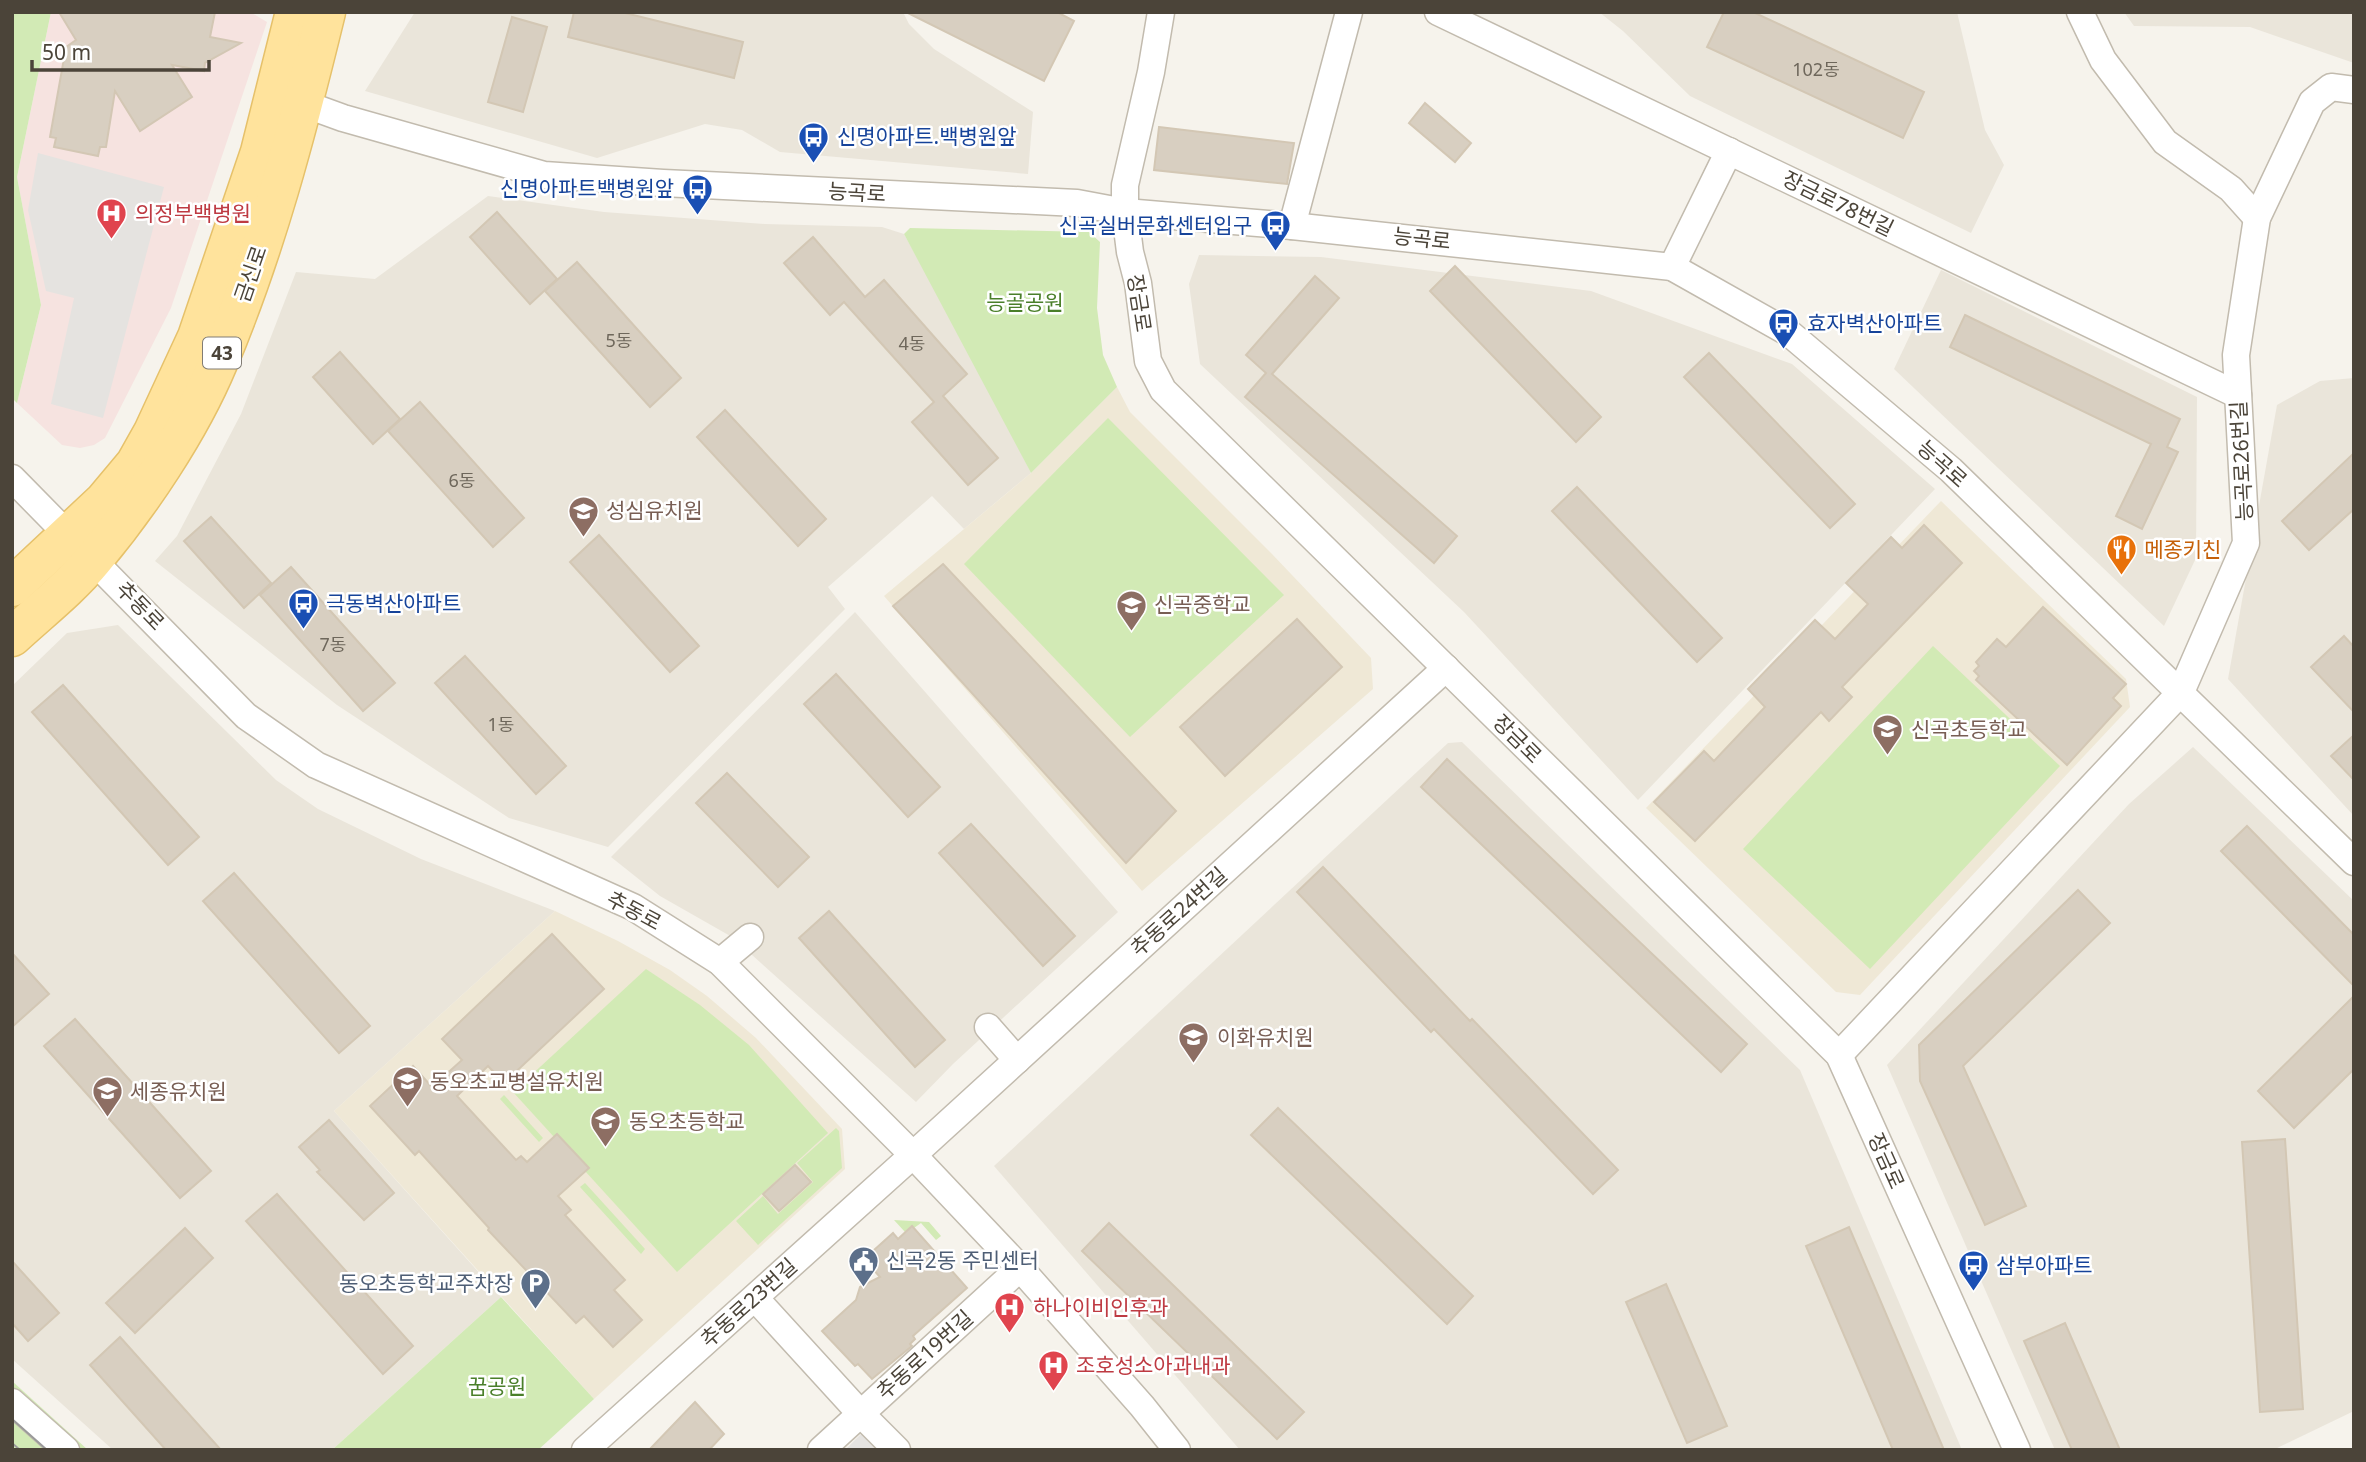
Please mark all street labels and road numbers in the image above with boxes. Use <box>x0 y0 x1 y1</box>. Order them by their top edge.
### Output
street label: 장금로78번길 <box>1778 164 1899 242</box>
street label: 능곡로 <box>827 177 887 207</box>
street label: 능곡로 <box>1392 221 1452 255</box>
street label: 금신로 <box>227 242 273 306</box>
street label: 장금로 <box>1122 272 1158 334</box>
road number: 43 <box>203 338 241 368</box>
street label: 능곡로26번길 <box>2224 400 2258 522</box>
street label: 능곡로 <box>1912 433 1974 493</box>
street label: 추동로 <box>111 575 171 636</box>
street label: 장금로 <box>1487 708 1548 769</box>
street label: 추동로24번길 <box>1124 860 1233 962</box>
street label: 추동로 <box>602 884 667 936</box>
street label: 장금로 <box>1862 1128 1911 1193</box>
street label: 추동로23번길 <box>694 1251 803 1353</box>
street label: 추동로19번길 <box>870 1303 979 1405</box>

